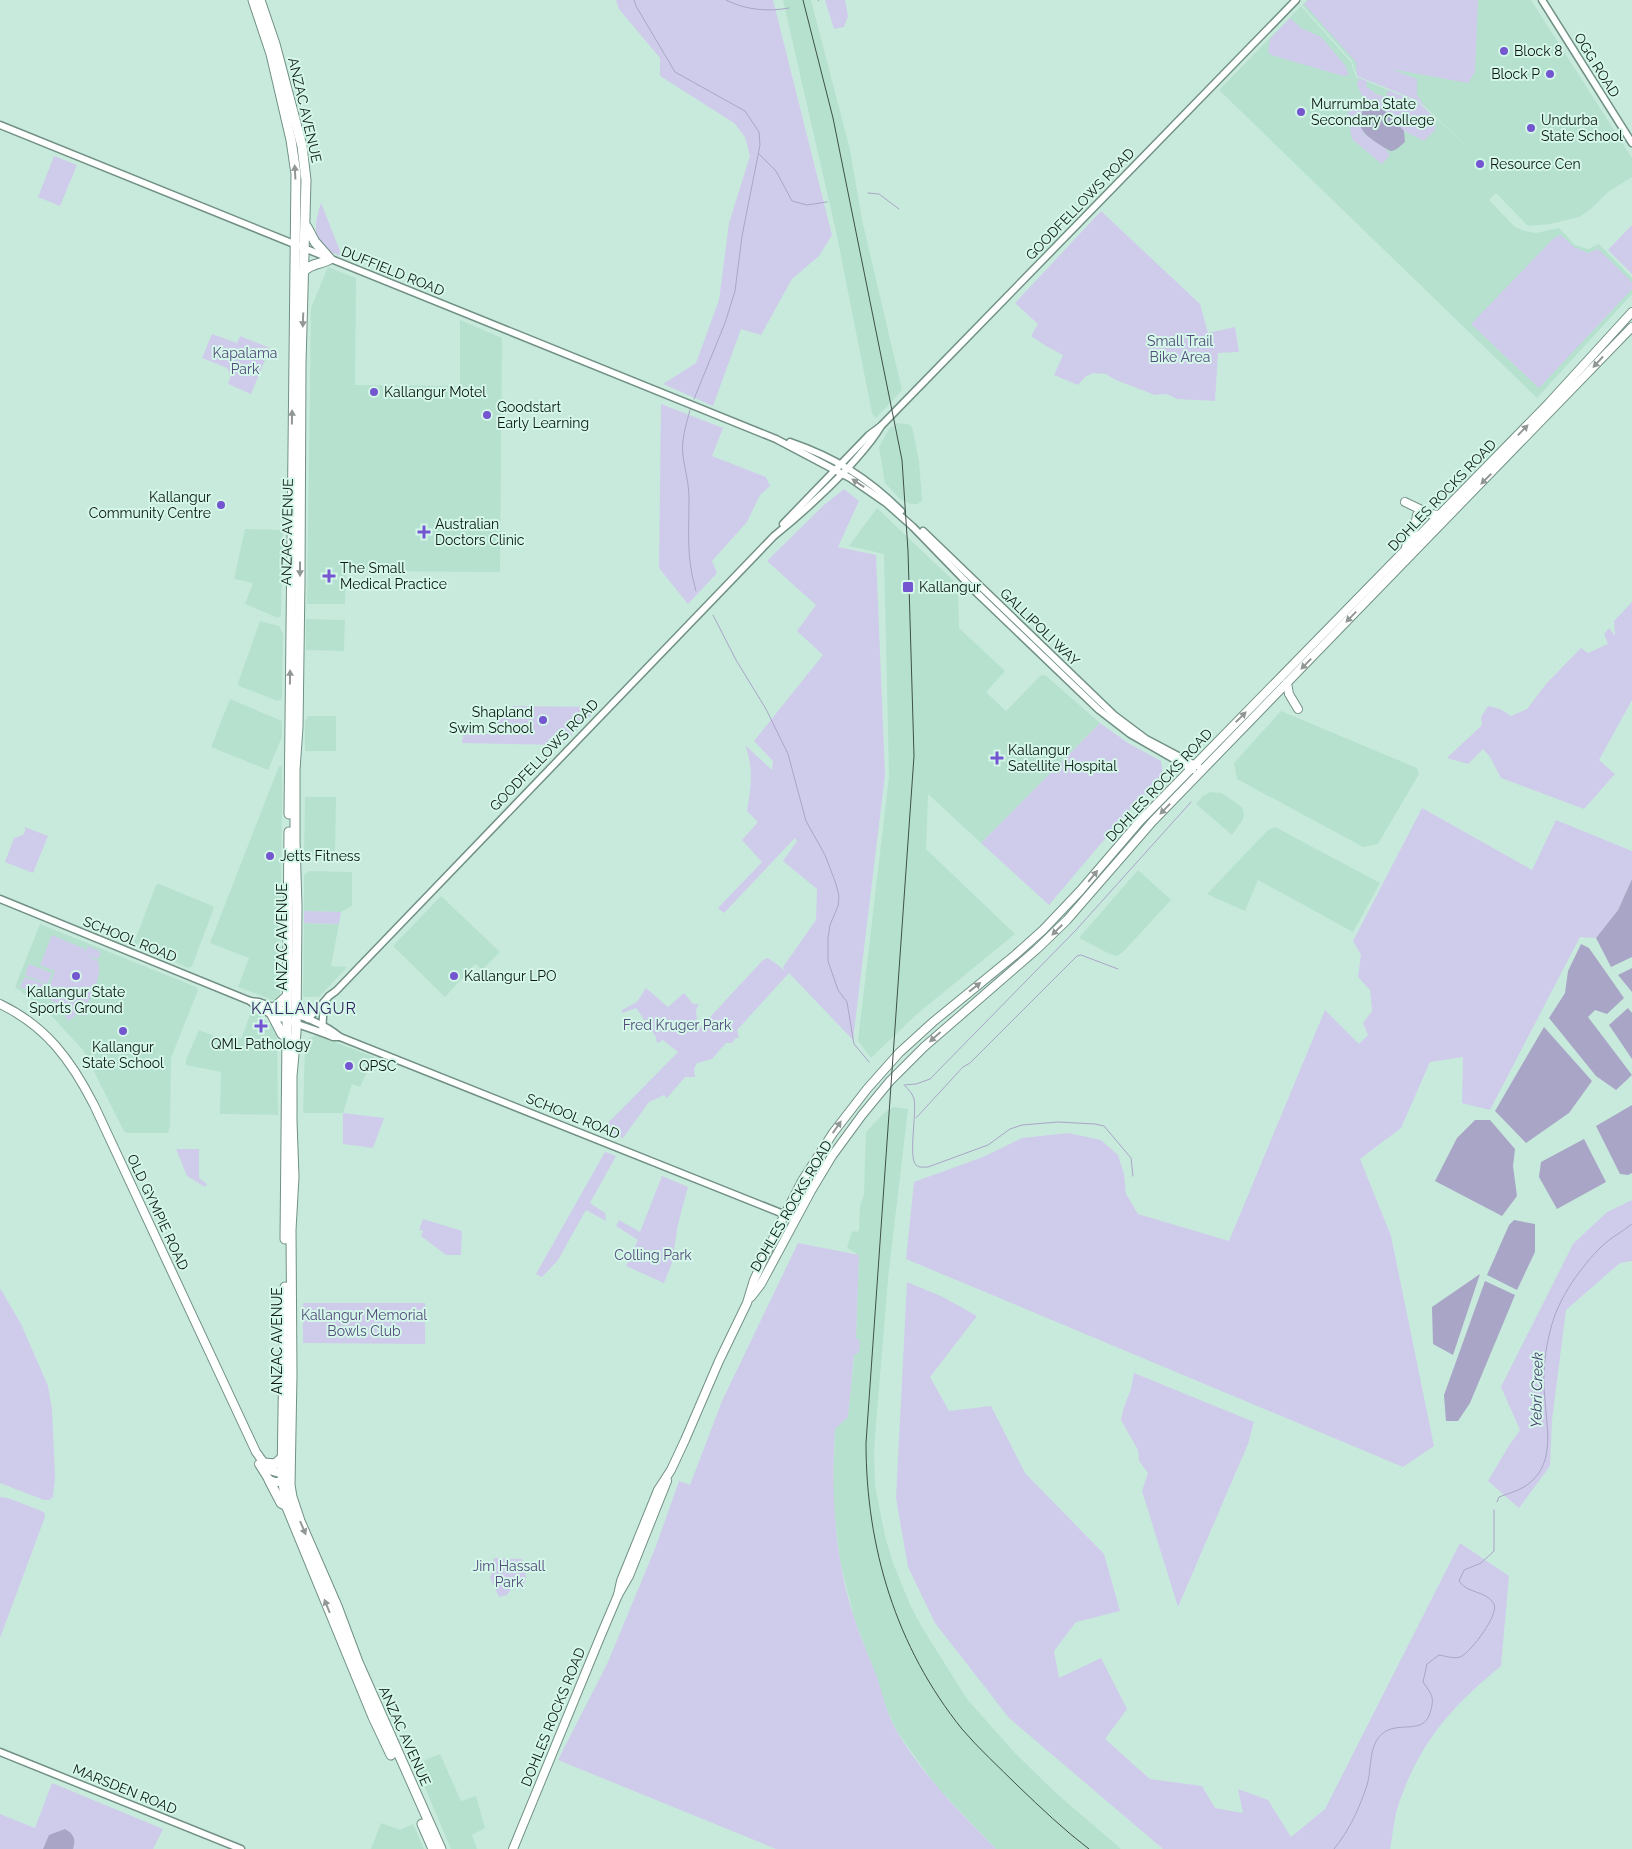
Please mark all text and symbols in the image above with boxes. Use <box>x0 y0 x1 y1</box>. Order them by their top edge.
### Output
street label: OGG ROAD <box>1571 30 1623 100</box>
place label: Block 8 <box>1514 43 1562 59</box>
marker: Block 8 <box>1498 45 1510 57</box>
street label: ANZAC AVENUE <box>285 56 325 164</box>
place label: Block P <box>1491 66 1540 82</box>
marker: Block P <box>1544 68 1556 80</box>
place label: Murrumba State Secondary College <box>1311 96 1435 128</box>
marker: Murrumba State Secondary College <box>1295 106 1307 118</box>
place label: Undurba State School <box>1541 112 1623 144</box>
marker: Undurba State School <box>1525 122 1537 134</box>
street label: GOODFELLOWS ROAD <box>1022 145 1138 263</box>
place label: Resource Cen <box>1490 156 1581 172</box>
marker: Resource Cen <box>1474 158 1486 170</box>
one-way arrow <box>291 164 299 180</box>
street label: DUFFIELD ROAD <box>339 243 447 299</box>
one-way arrow <box>299 312 307 328</box>
park label: Small Trail Bike Area <box>1147 333 1213 365</box>
park label: Kapalama Park <box>213 345 277 377</box>
one-way arrow <box>1592 356 1604 368</box>
place label: Kallangur Motel <box>384 384 486 400</box>
marker: Kallangur Motel <box>368 386 380 398</box>
place label: Goodstart Early Learning <box>497 399 589 431</box>
one-way arrow <box>288 409 296 425</box>
marker: Goodstart Early Learning <box>481 409 493 421</box>
one-way arrow <box>1517 424 1529 436</box>
street label: DOHLES ROCKS ROAD <box>1385 436 1499 554</box>
one-way arrow <box>1480 473 1492 485</box>
street label: ANZAC AVENUE <box>278 478 296 586</box>
one-way arrow <box>851 478 864 488</box>
place label: Kallangur Community Centre <box>89 489 211 521</box>
marker: Kallangur Community Centre <box>215 499 227 511</box>
place label: Australian Doctors Clinic <box>435 516 525 548</box>
marker: Australian Doctors Clinic <box>417 525 431 539</box>
place label: The Small Medical Practice <box>340 560 447 592</box>
one-way arrow <box>296 562 304 578</box>
marker: The Small Medical Practice <box>322 569 336 583</box>
place label: Kallangur <box>919 579 981 595</box>
marker: Kallangur <box>901 580 915 594</box>
street label: GALLIPOLI WAY <box>997 585 1083 669</box>
one-way arrow <box>1345 611 1357 623</box>
one-way arrow <box>1300 658 1312 670</box>
one-way arrow <box>286 669 294 685</box>
street label: GOODFELLOWS ROAD <box>486 696 602 814</box>
place label: Shapland Swim School <box>449 704 533 736</box>
one-way arrow <box>1235 711 1247 723</box>
marker: Shapland Swim School <box>537 714 549 726</box>
street label: DOHLES ROCKS ROAD <box>1102 725 1216 845</box>
place label: Kallangur Satellite Hospital <box>1008 742 1117 774</box>
marker: Kallangur Satellite Hospital <box>990 751 1004 765</box>
one-way arrow <box>1159 802 1171 814</box>
place label: Jetts Fitness <box>280 848 361 864</box>
marker: Jetts Fitness <box>264 850 276 862</box>
one-way arrow <box>1088 870 1099 883</box>
street label: ANZAC AVENUE <box>274 883 290 991</box>
street label: SCHOOL ROAD <box>81 913 179 965</box>
one-way arrow <box>1051 924 1063 936</box>
place label: Kallangur LPO <box>464 968 557 984</box>
marker: Kallangur State Sports Ground <box>70 970 82 982</box>
marker: Kallangur LPO <box>448 970 460 982</box>
one-way arrow <box>969 982 982 993</box>
place label: Kallangur State Sports Ground <box>27 984 125 1016</box>
district label: KALLANGUR <box>251 999 357 1018</box>
park label: Fred Kruger Park <box>623 1017 732 1033</box>
marker: QML Pathology <box>254 1019 268 1033</box>
marker: Kallangur State School <box>117 1025 129 1037</box>
one-way arrow <box>929 1031 941 1043</box>
place label: QML Pathology <box>211 1036 311 1052</box>
place label: Kallangur State School <box>82 1039 164 1071</box>
place label: QPSC <box>359 1058 397 1074</box>
marker: QPSC <box>343 1060 355 1072</box>
street label: SCHOOL ROAD <box>524 1090 622 1142</box>
one-way arrow <box>832 1121 842 1134</box>
street label: DOHLES ROCKS ROAD <box>747 1138 835 1274</box>
street label: OLD GYMPIE ROAD <box>124 1151 192 1273</box>
park label: Colling Park <box>614 1247 692 1263</box>
street label: ANZAC AVENUE <box>269 1287 285 1395</box>
park label: Kallangur Memorial Bowls Club <box>301 1307 427 1339</box>
water label: Yebri Creek <box>1527 1352 1547 1428</box>
one-way arrow <box>299 1521 307 1536</box>
park label: Jim Hassall Park <box>473 1558 546 1590</box>
one-way arrow <box>322 1599 330 1613</box>
street label: DOHLES ROCKS ROAD <box>518 1645 588 1789</box>
street label: ANZAC AVENUE <box>376 1684 434 1788</box>
street label: MARSDEN ROAD <box>71 1761 179 1817</box>

